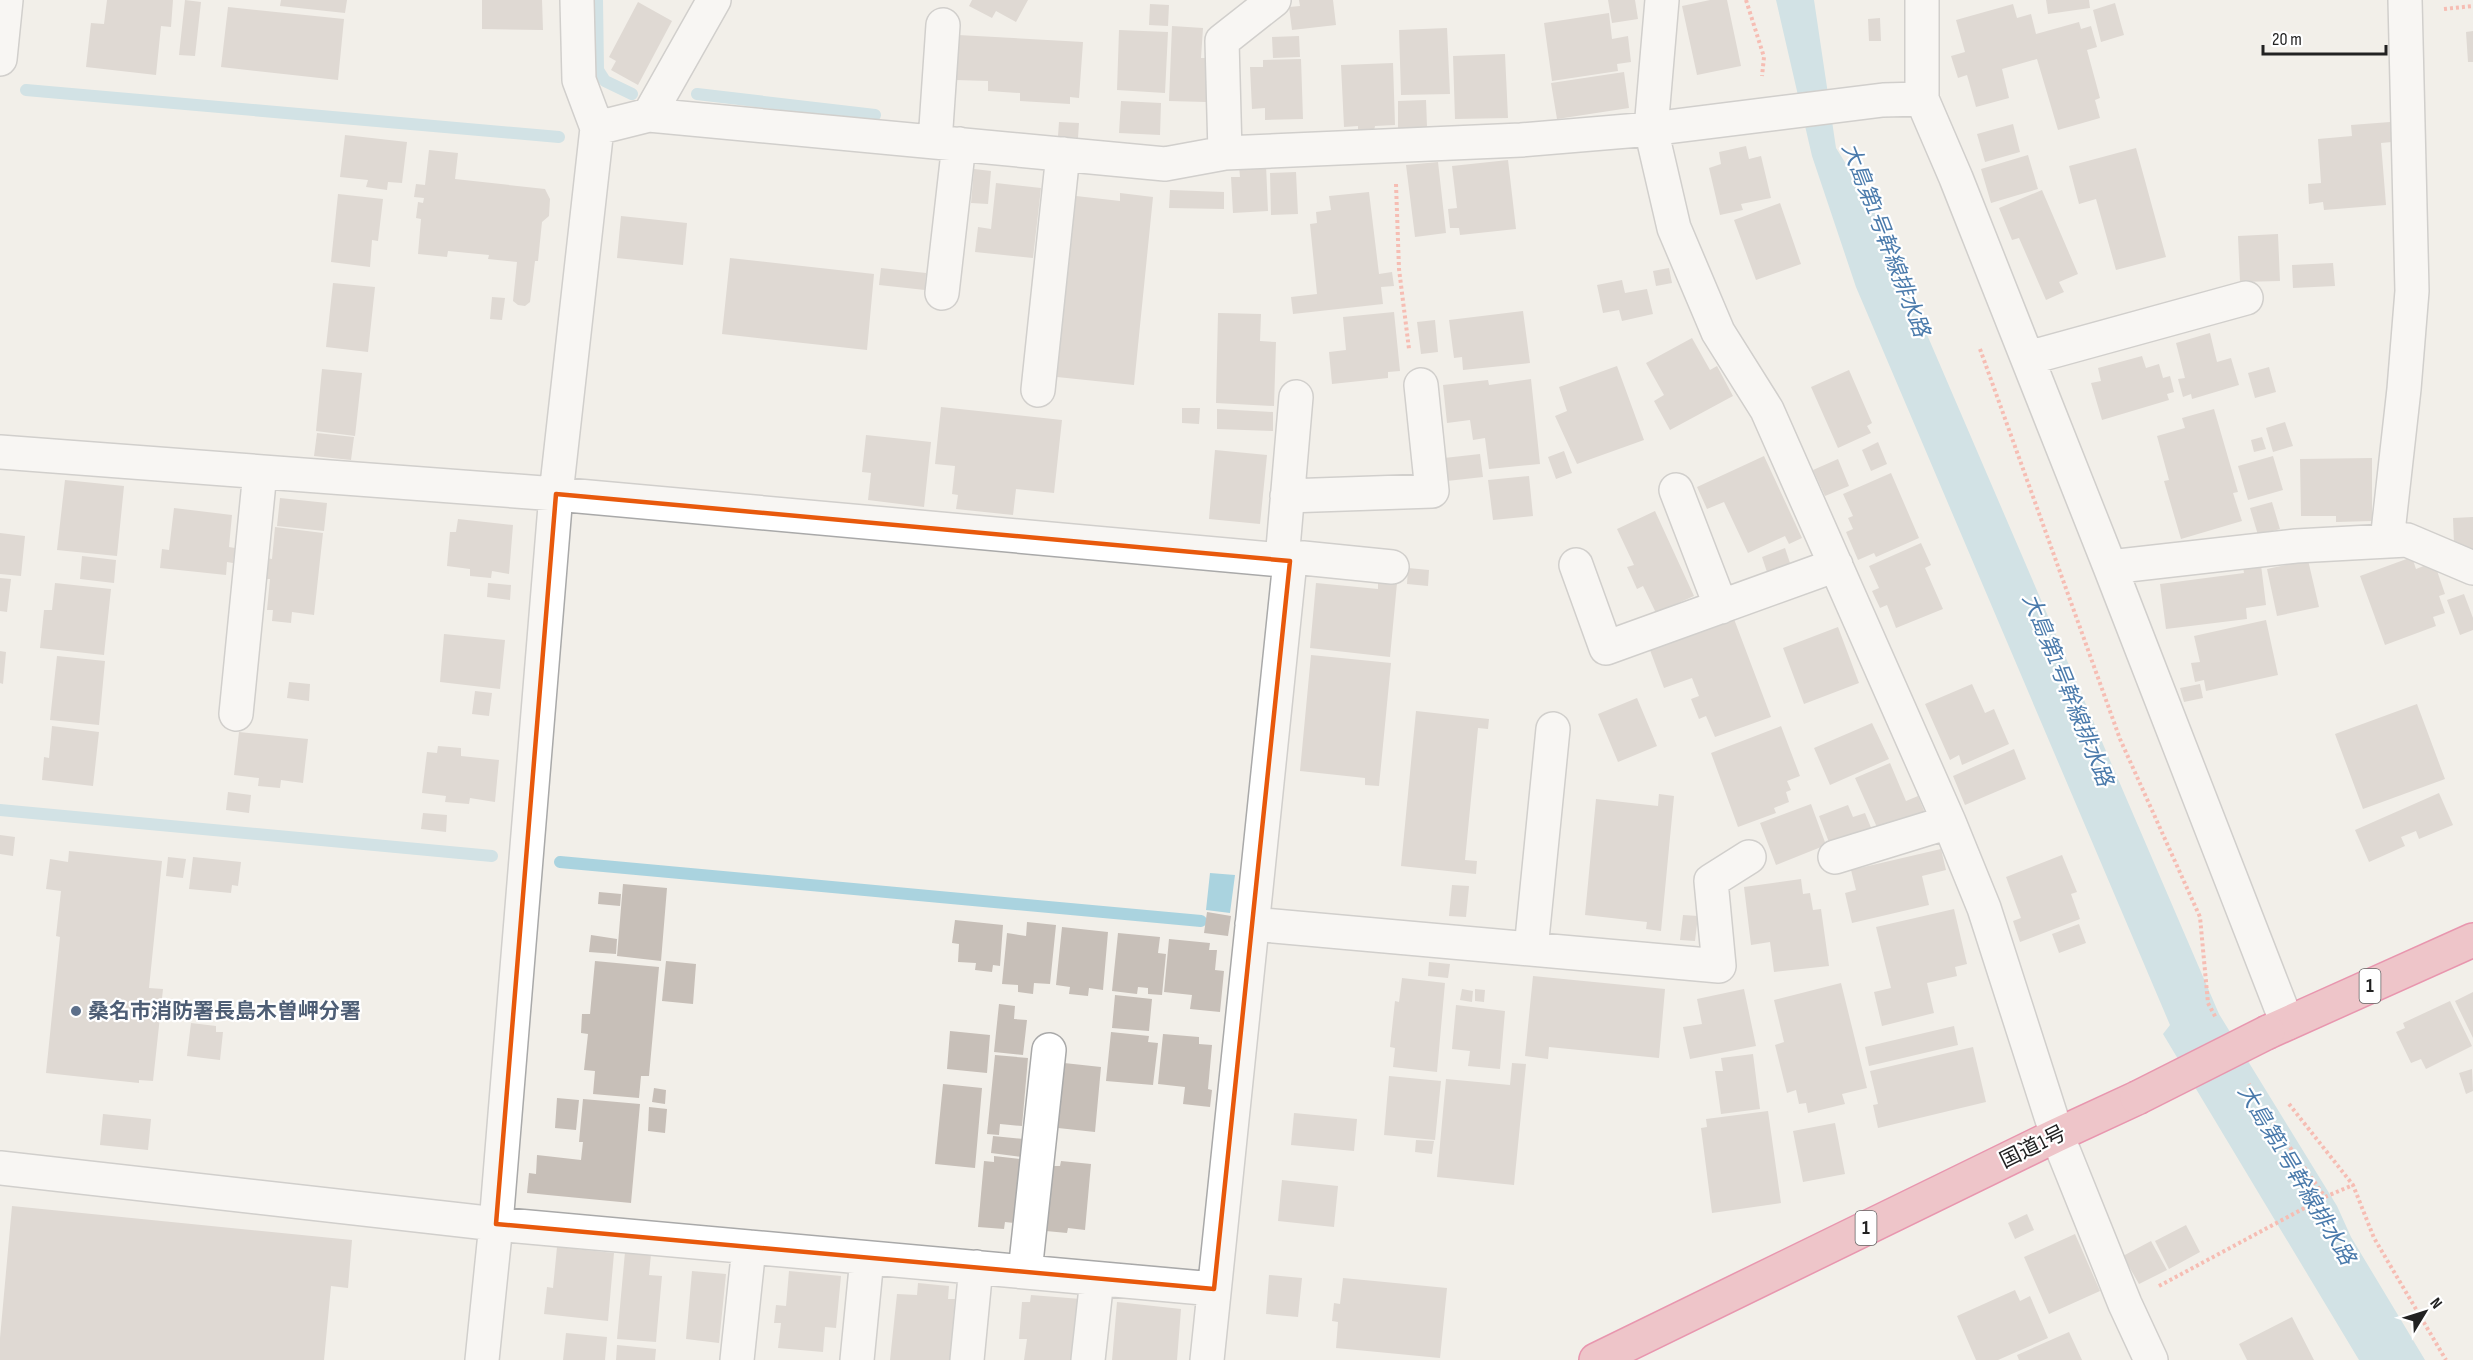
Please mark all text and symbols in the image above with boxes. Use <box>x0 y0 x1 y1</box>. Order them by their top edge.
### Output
scale bar <box>2263 18 2386 56</box>
text: 20 m <box>2272 29 2302 50</box>
water label: 大島第1号幹線排水路 <box>1836 139 1935 343</box>
water label: 大島第1号幹線排水路 <box>2016 590 2119 792</box>
road number: 1 <box>2360 969 2380 1003</box>
place label: 桑名市消防署長島木曽岬分署 <box>88 999 361 1024</box>
marker: 桑名市消防署長島木曽岬分署 <box>69 1004 83 1018</box>
water label: 大島第1号幹線排水路 <box>2231 1080 2362 1272</box>
street label: 国道1号 <box>1996 1120 2070 1174</box>
road number: 1 <box>1856 1211 1876 1245</box>
north arrow <box>2395 1282 2455 1342</box>
text: N <box>2426 1294 2446 1313</box>

